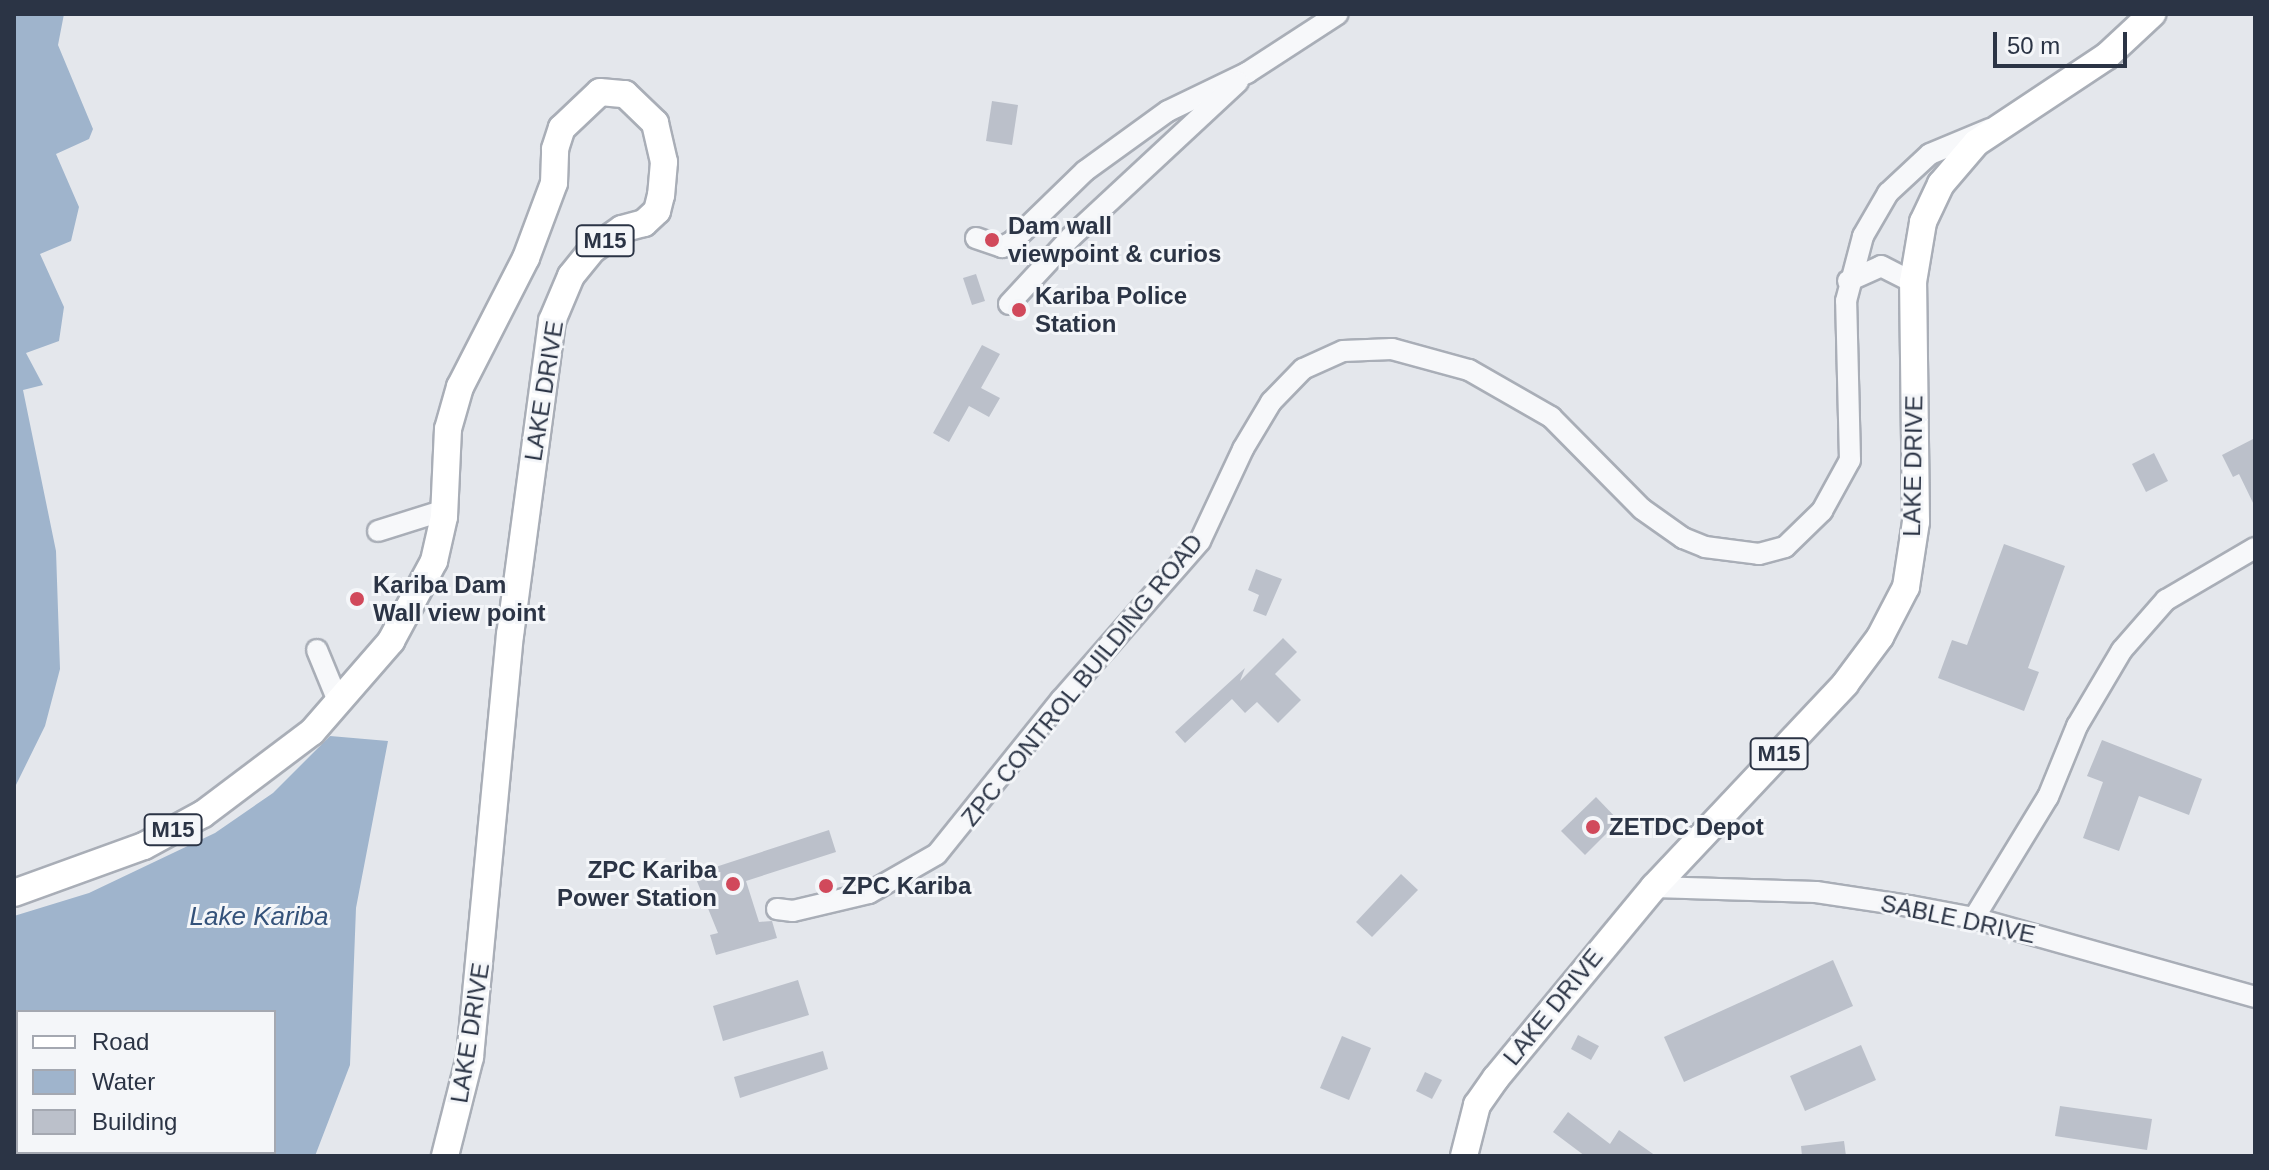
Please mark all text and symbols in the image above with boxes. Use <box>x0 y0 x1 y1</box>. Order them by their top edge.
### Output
scale bar <box>1997 16 2131 66</box>
text: 50 m <box>2007 32 2060 59</box>
place label: Dam wall viewpoint & curios <box>1008 212 1221 268</box>
road number: M15 <box>575 223 635 259</box>
marker: Dam wall viewpoint & curios <box>983 231 1001 249</box>
place label: Kariba Police Station <box>1035 282 1187 338</box>
marker: Kariba Police Station <box>1010 301 1028 319</box>
street label: LAKE DRIVE <box>519 319 569 463</box>
street label: LAKE DRIVE <box>1897 395 1929 537</box>
street label: ZPC CONTROL BUILDING ROAD <box>955 528 1209 832</box>
place label: Kariba Dam Wall view point <box>373 571 545 627</box>
marker: Kariba Dam Wall view point <box>348 590 366 608</box>
road number: M15 <box>1749 736 1809 772</box>
road number: M15 <box>143 812 203 848</box>
place label: ZETDC Depot <box>1609 813 1764 841</box>
marker: ZETDC Depot <box>1584 818 1602 836</box>
place label: ZPC Kariba Power Station <box>557 856 717 912</box>
place label: ZPC Kariba <box>842 872 971 900</box>
marker: ZPC Kariba Power Station <box>724 875 742 893</box>
marker: ZPC Kariba <box>817 877 835 895</box>
street label: SABLE DRIVE <box>1878 889 2038 949</box>
water label: Lake Kariba <box>190 901 328 933</box>
street label: LAKE DRIVE <box>1497 943 1609 1071</box>
street label: LAKE DRIVE <box>445 961 495 1105</box>
legend <box>16 1010 276 1154</box>
text: Road <box>92 1028 149 1055</box>
text: Water <box>92 1068 155 1095</box>
text: Building <box>92 1108 177 1135</box>

